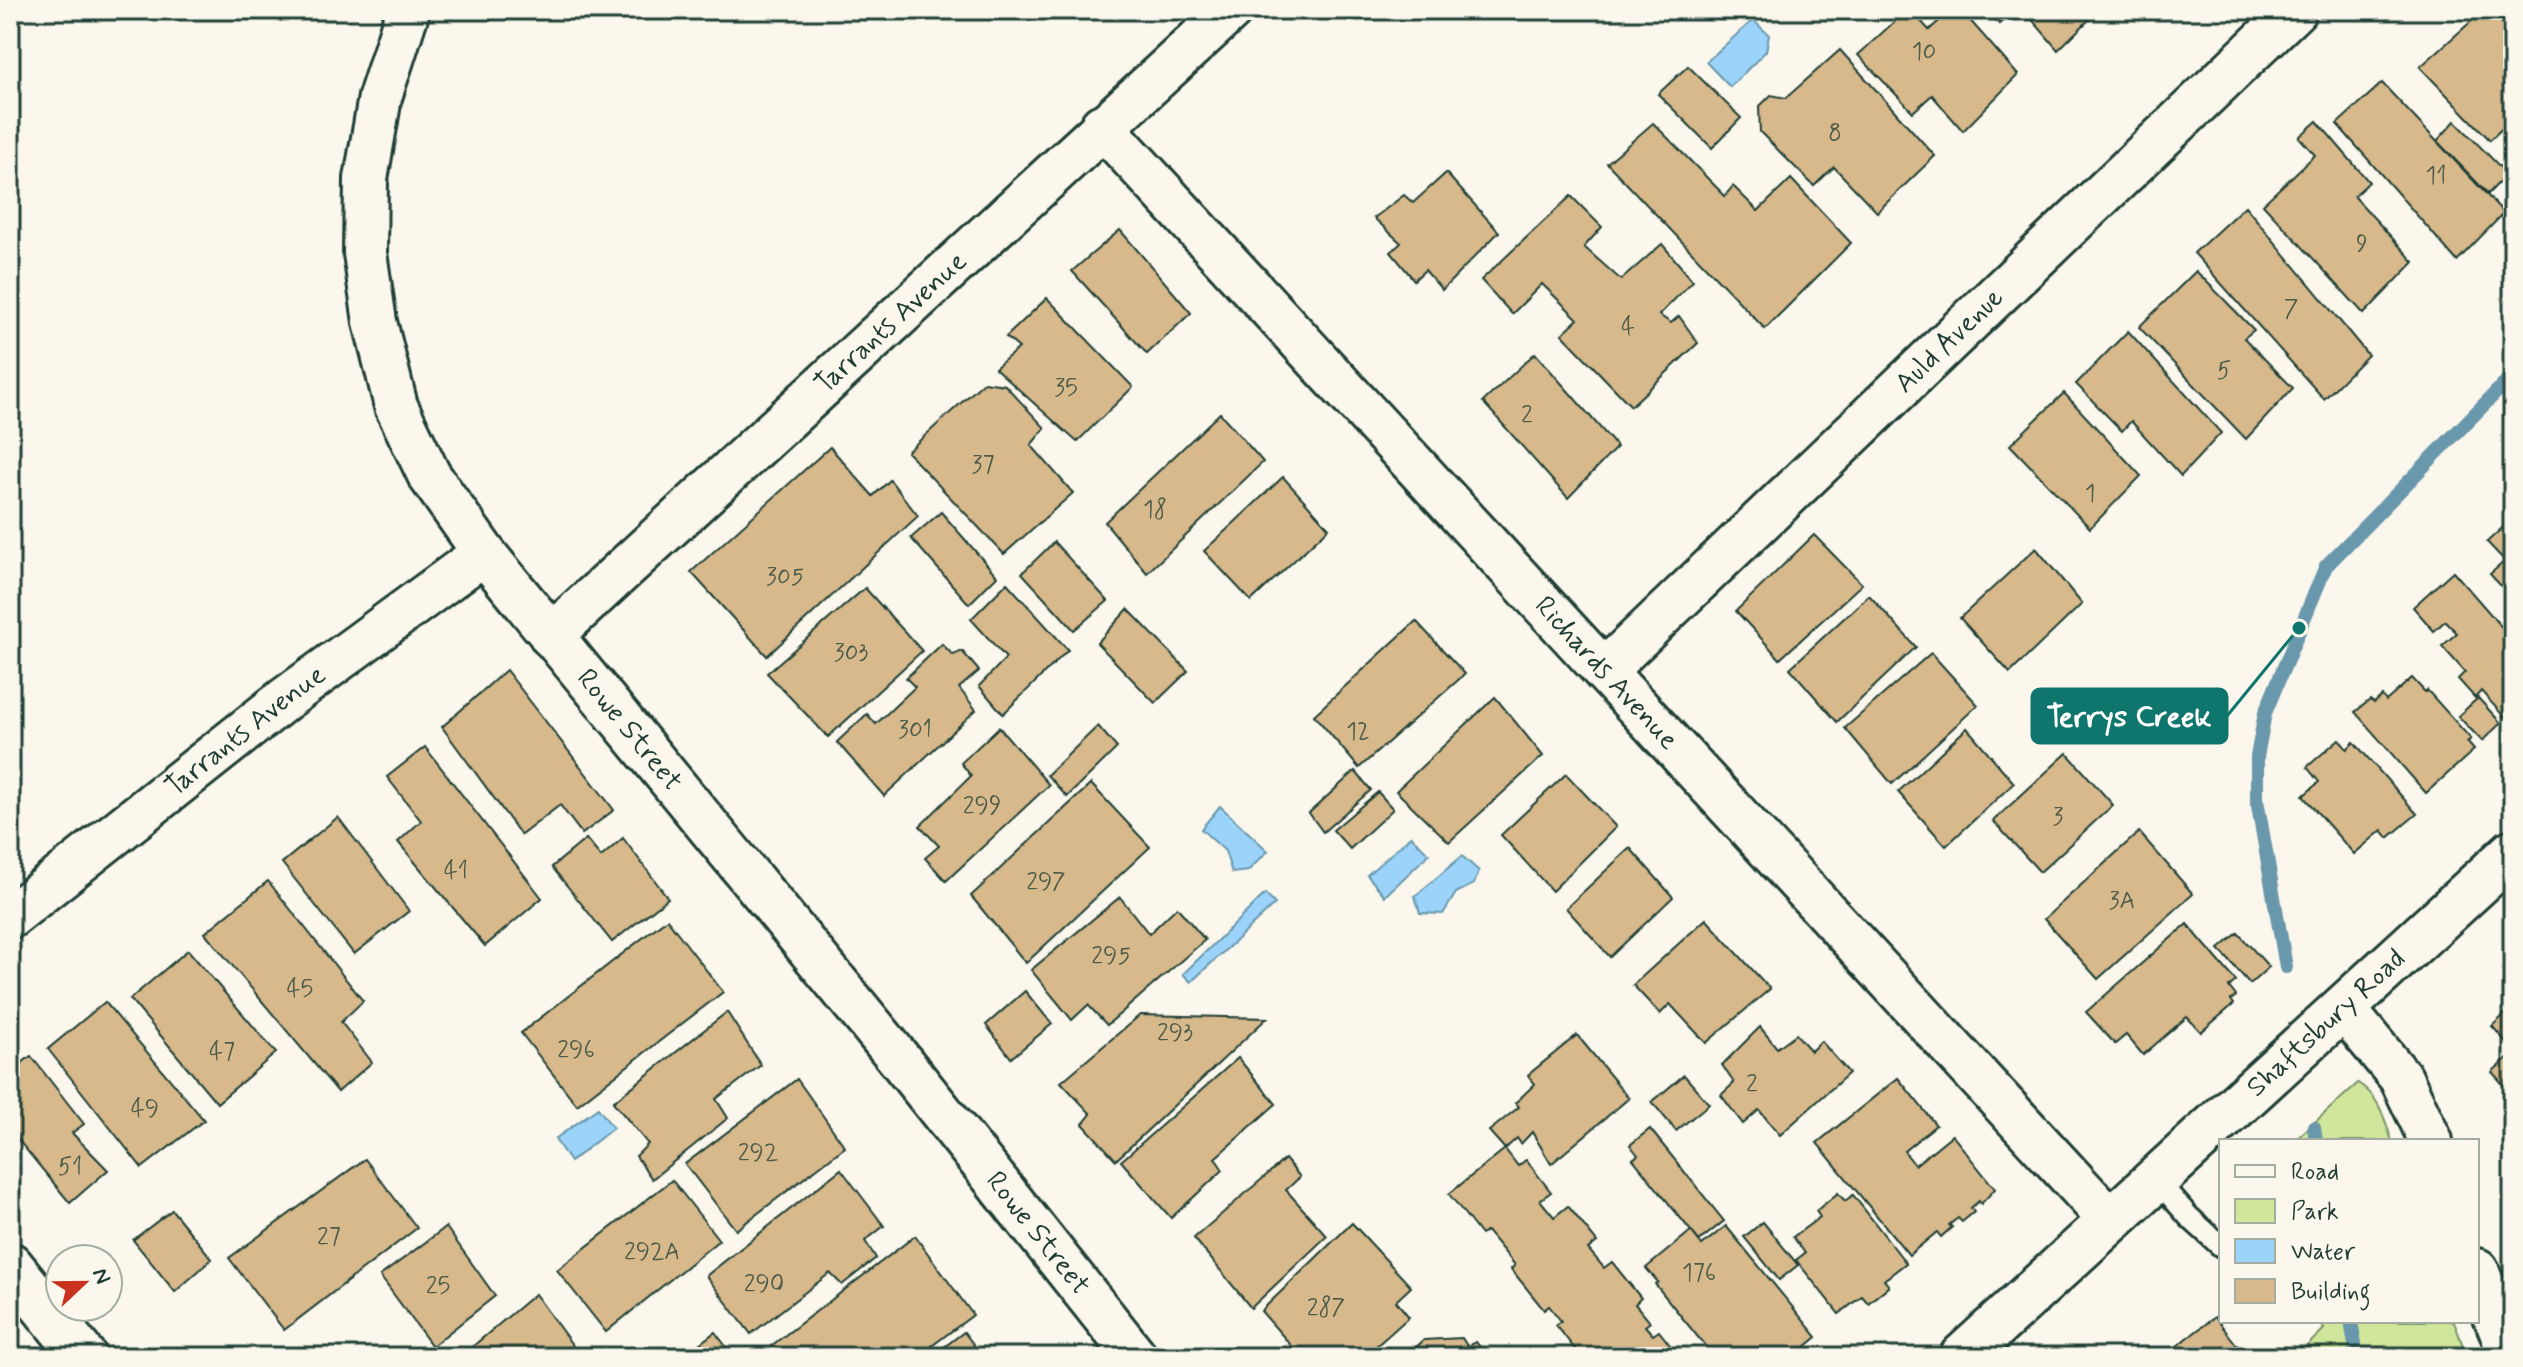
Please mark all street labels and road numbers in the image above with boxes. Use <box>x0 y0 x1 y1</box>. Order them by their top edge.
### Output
street label: Tarrants Avenue <box>807 244 975 403</box>
street label: Auld Avenue <box>1887 280 2012 401</box>
street label: Richards Avenue <box>1526 588 1686 758</box>
street label: Tarrants Avenue <box>157 657 333 806</box>
street label: Rowe Street <box>568 661 691 799</box>
street label: Shaftsbury Road <box>2239 941 2414 1106</box>
street label: Rowe Street <box>977 1164 1098 1303</box>

